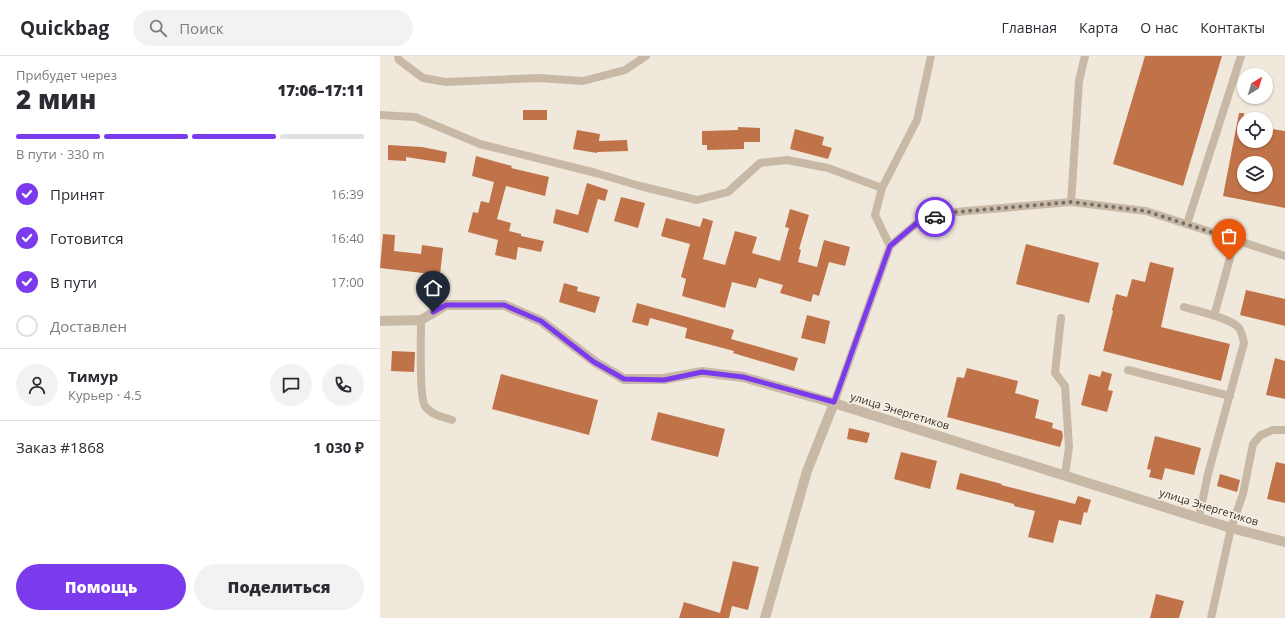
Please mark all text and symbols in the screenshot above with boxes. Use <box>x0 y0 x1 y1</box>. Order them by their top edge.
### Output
search box <box>133 10 413 46</box>
text: Quickbag <box>20 15 109 41</box>
icon: search <box>147 17 169 39</box>
text: Поиск <box>179 18 224 38</box>
text: Главная <box>1002 18 1057 37</box>
text: Карта <box>1079 18 1118 37</box>
text: О нас <box>1140 18 1178 37</box>
text: Контакты <box>1200 18 1265 37</box>
text: Прибудет через <box>16 66 117 84</box>
north arrow <box>1237 68 1273 104</box>
map controls <box>1237 68 1273 192</box>
text: 17:06–17:11 <box>278 80 364 100</box>
text: 2 мин <box>16 81 96 117</box>
button: locate <box>1237 112 1273 148</box>
text: В пути · 330 m <box>16 145 105 163</box>
button: layers <box>1237 156 1273 192</box>
icon: check <box>16 183 38 205</box>
text: Принят <box>50 184 105 204</box>
text: 16:39 <box>331 185 364 203</box>
courier <box>915 197 955 237</box>
icon: car <box>924 206 946 228</box>
pin <box>1212 219 1246 260</box>
icon: bag <box>1218 225 1240 247</box>
icon: check <box>16 227 38 249</box>
text: Готовится <box>50 228 124 248</box>
text: 16:40 <box>331 229 364 247</box>
icon: check <box>16 271 38 293</box>
pin <box>416 271 450 312</box>
text: В пути <box>50 272 97 292</box>
text: 17:00 <box>331 273 364 291</box>
icon: home <box>422 277 444 299</box>
text: Доставлен <box>50 316 127 336</box>
button: person <box>16 364 58 406</box>
button: chat <box>270 364 312 406</box>
button: phone <box>322 364 364 406</box>
text: Тимур <box>68 366 118 386</box>
text: Курьер · 4.5 <box>68 386 142 404</box>
street label: улица Энергетиков <box>849 388 952 433</box>
text: Заказ #1868 <box>16 437 104 457</box>
text: 1 030 ₽ <box>313 437 364 457</box>
street label: улица Энергетиков <box>1158 484 1261 529</box>
button: Помощь <box>16 564 186 610</box>
button: Поделиться <box>194 564 364 610</box>

